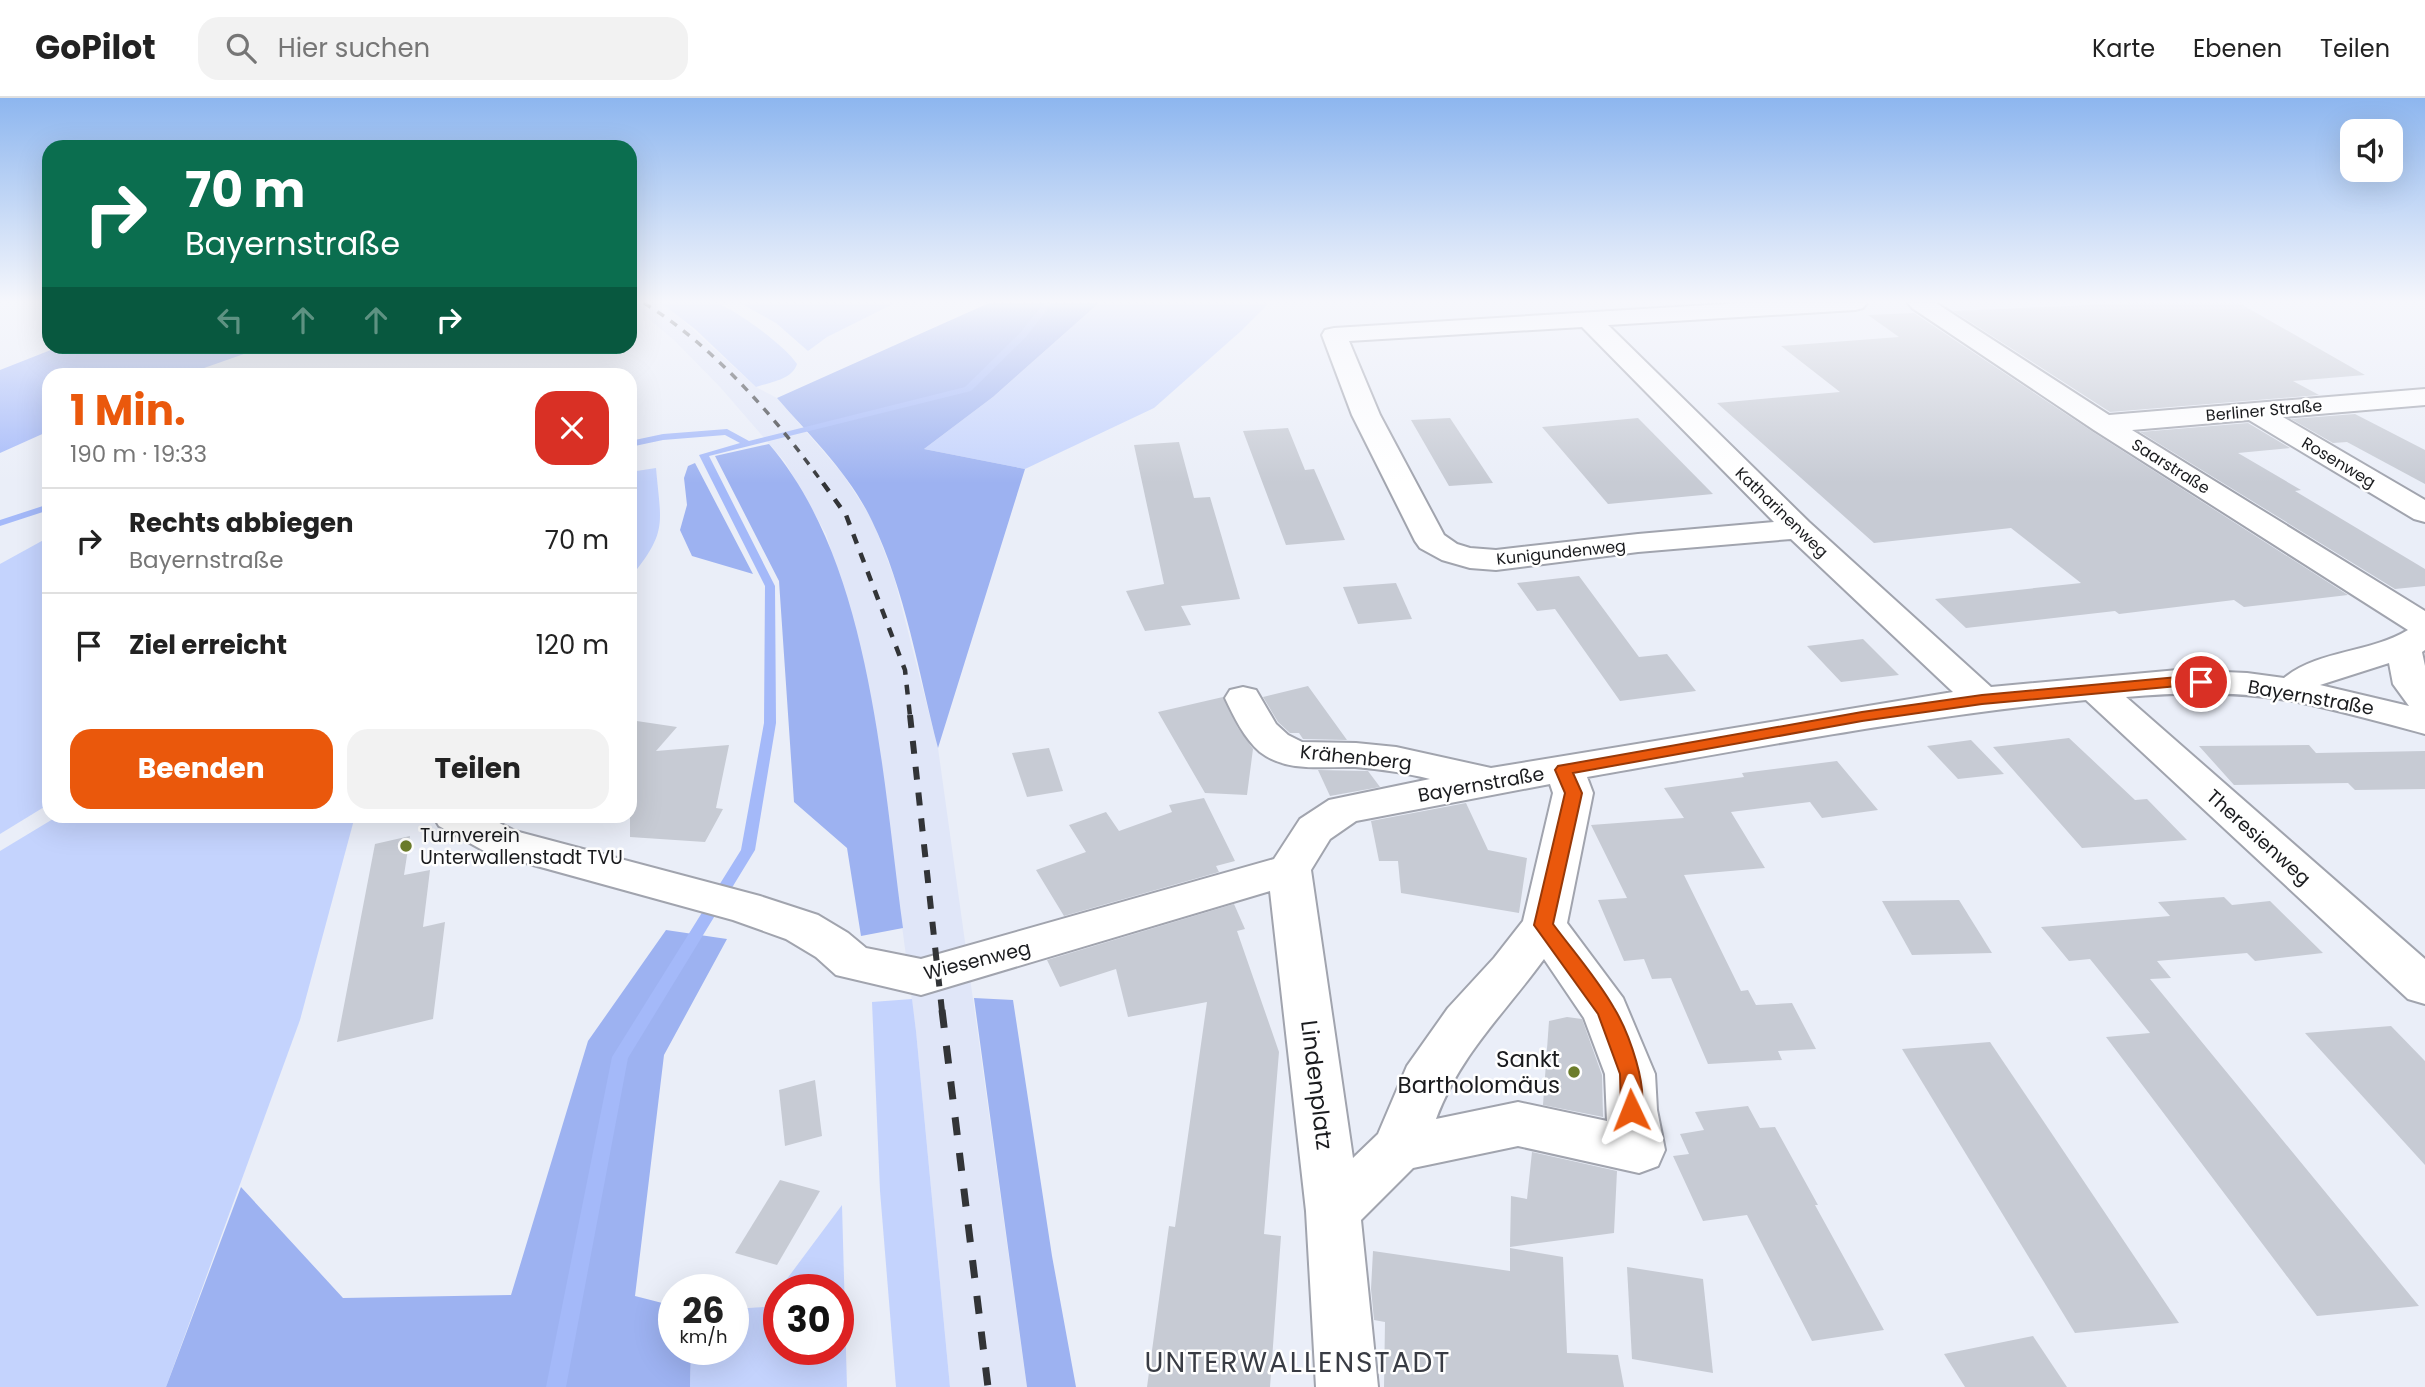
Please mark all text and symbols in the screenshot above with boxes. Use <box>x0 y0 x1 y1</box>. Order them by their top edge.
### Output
search box <box>198 17 688 80</box>
text: GoPilot <box>35 24 156 71</box>
icon: search <box>222 29 260 67</box>
text: Hier suchen <box>278 30 430 66</box>
text: Karte <box>2092 32 2155 65</box>
text: Ebenen <box>2193 32 2282 65</box>
text: Teilen <box>2320 32 2390 65</box>
map controls <box>2340 119 2403 182</box>
button: sound <box>2340 119 2403 182</box>
text: 70 m <box>185 156 305 224</box>
icon: right <box>70 168 161 259</box>
text: Bayernstraße <box>185 221 400 266</box>
icon: left <box>211 301 249 339</box>
icon: ahead <box>284 301 322 339</box>
icon: ahead <box>357 301 395 339</box>
icon: right <box>430 301 468 339</box>
text: 1 Min. <box>70 381 186 440</box>
button: close <box>535 391 609 465</box>
street label: Berliner Straße <box>2205 394 2323 427</box>
street label: Rosenweg <box>2298 431 2380 493</box>
street label: Saarstraße <box>2127 433 2215 500</box>
text: 190 m · 19:33 <box>70 438 207 470</box>
street label: Katharinenweg <box>1730 462 1833 563</box>
text: Rechts abbiegen <box>129 505 354 541</box>
icon: right <box>70 522 108 560</box>
text: 70 m <box>545 522 609 558</box>
street label: Kunigundenweg <box>1495 534 1627 571</box>
text: Bayernstraße <box>129 544 284 576</box>
icon: arrive <box>70 627 108 665</box>
text: Ziel erreicht <box>129 627 287 663</box>
text: 120 m <box>536 627 609 663</box>
pin <box>2171 652 2231 712</box>
icon: arrive <box>2182 663 2220 701</box>
street label: Bayernstraße <box>2246 673 2376 722</box>
button: Beenden <box>70 729 333 809</box>
button: Teilen <box>347 729 609 809</box>
street label: Krähenberg <box>1299 738 1413 777</box>
street label: Bayernstraße <box>1416 760 1546 809</box>
street label: Theresienweg <box>2201 783 2317 892</box>
place label: Turnverein Unterwallenstadt TVU <box>420 822 623 871</box>
marker: Turnverein Unterwallenstadt TVU <box>398 838 414 854</box>
street label: Wiesenweg <box>921 934 1033 987</box>
street label: Lindenplatz <box>1293 1018 1341 1152</box>
place label: Sankt Bartholomäus <box>1398 1043 1560 1101</box>
marker: Sankt Bartholomäus <box>1566 1064 1582 1080</box>
position arrow <box>1594 1073 1668 1147</box>
speed limit sign: 30 <box>763 1274 854 1365</box>
text: 26 <box>682 1286 725 1335</box>
text: km/h <box>680 1324 727 1349</box>
district label: UNTERWALLENSTADT <box>1145 1343 1451 1382</box>

